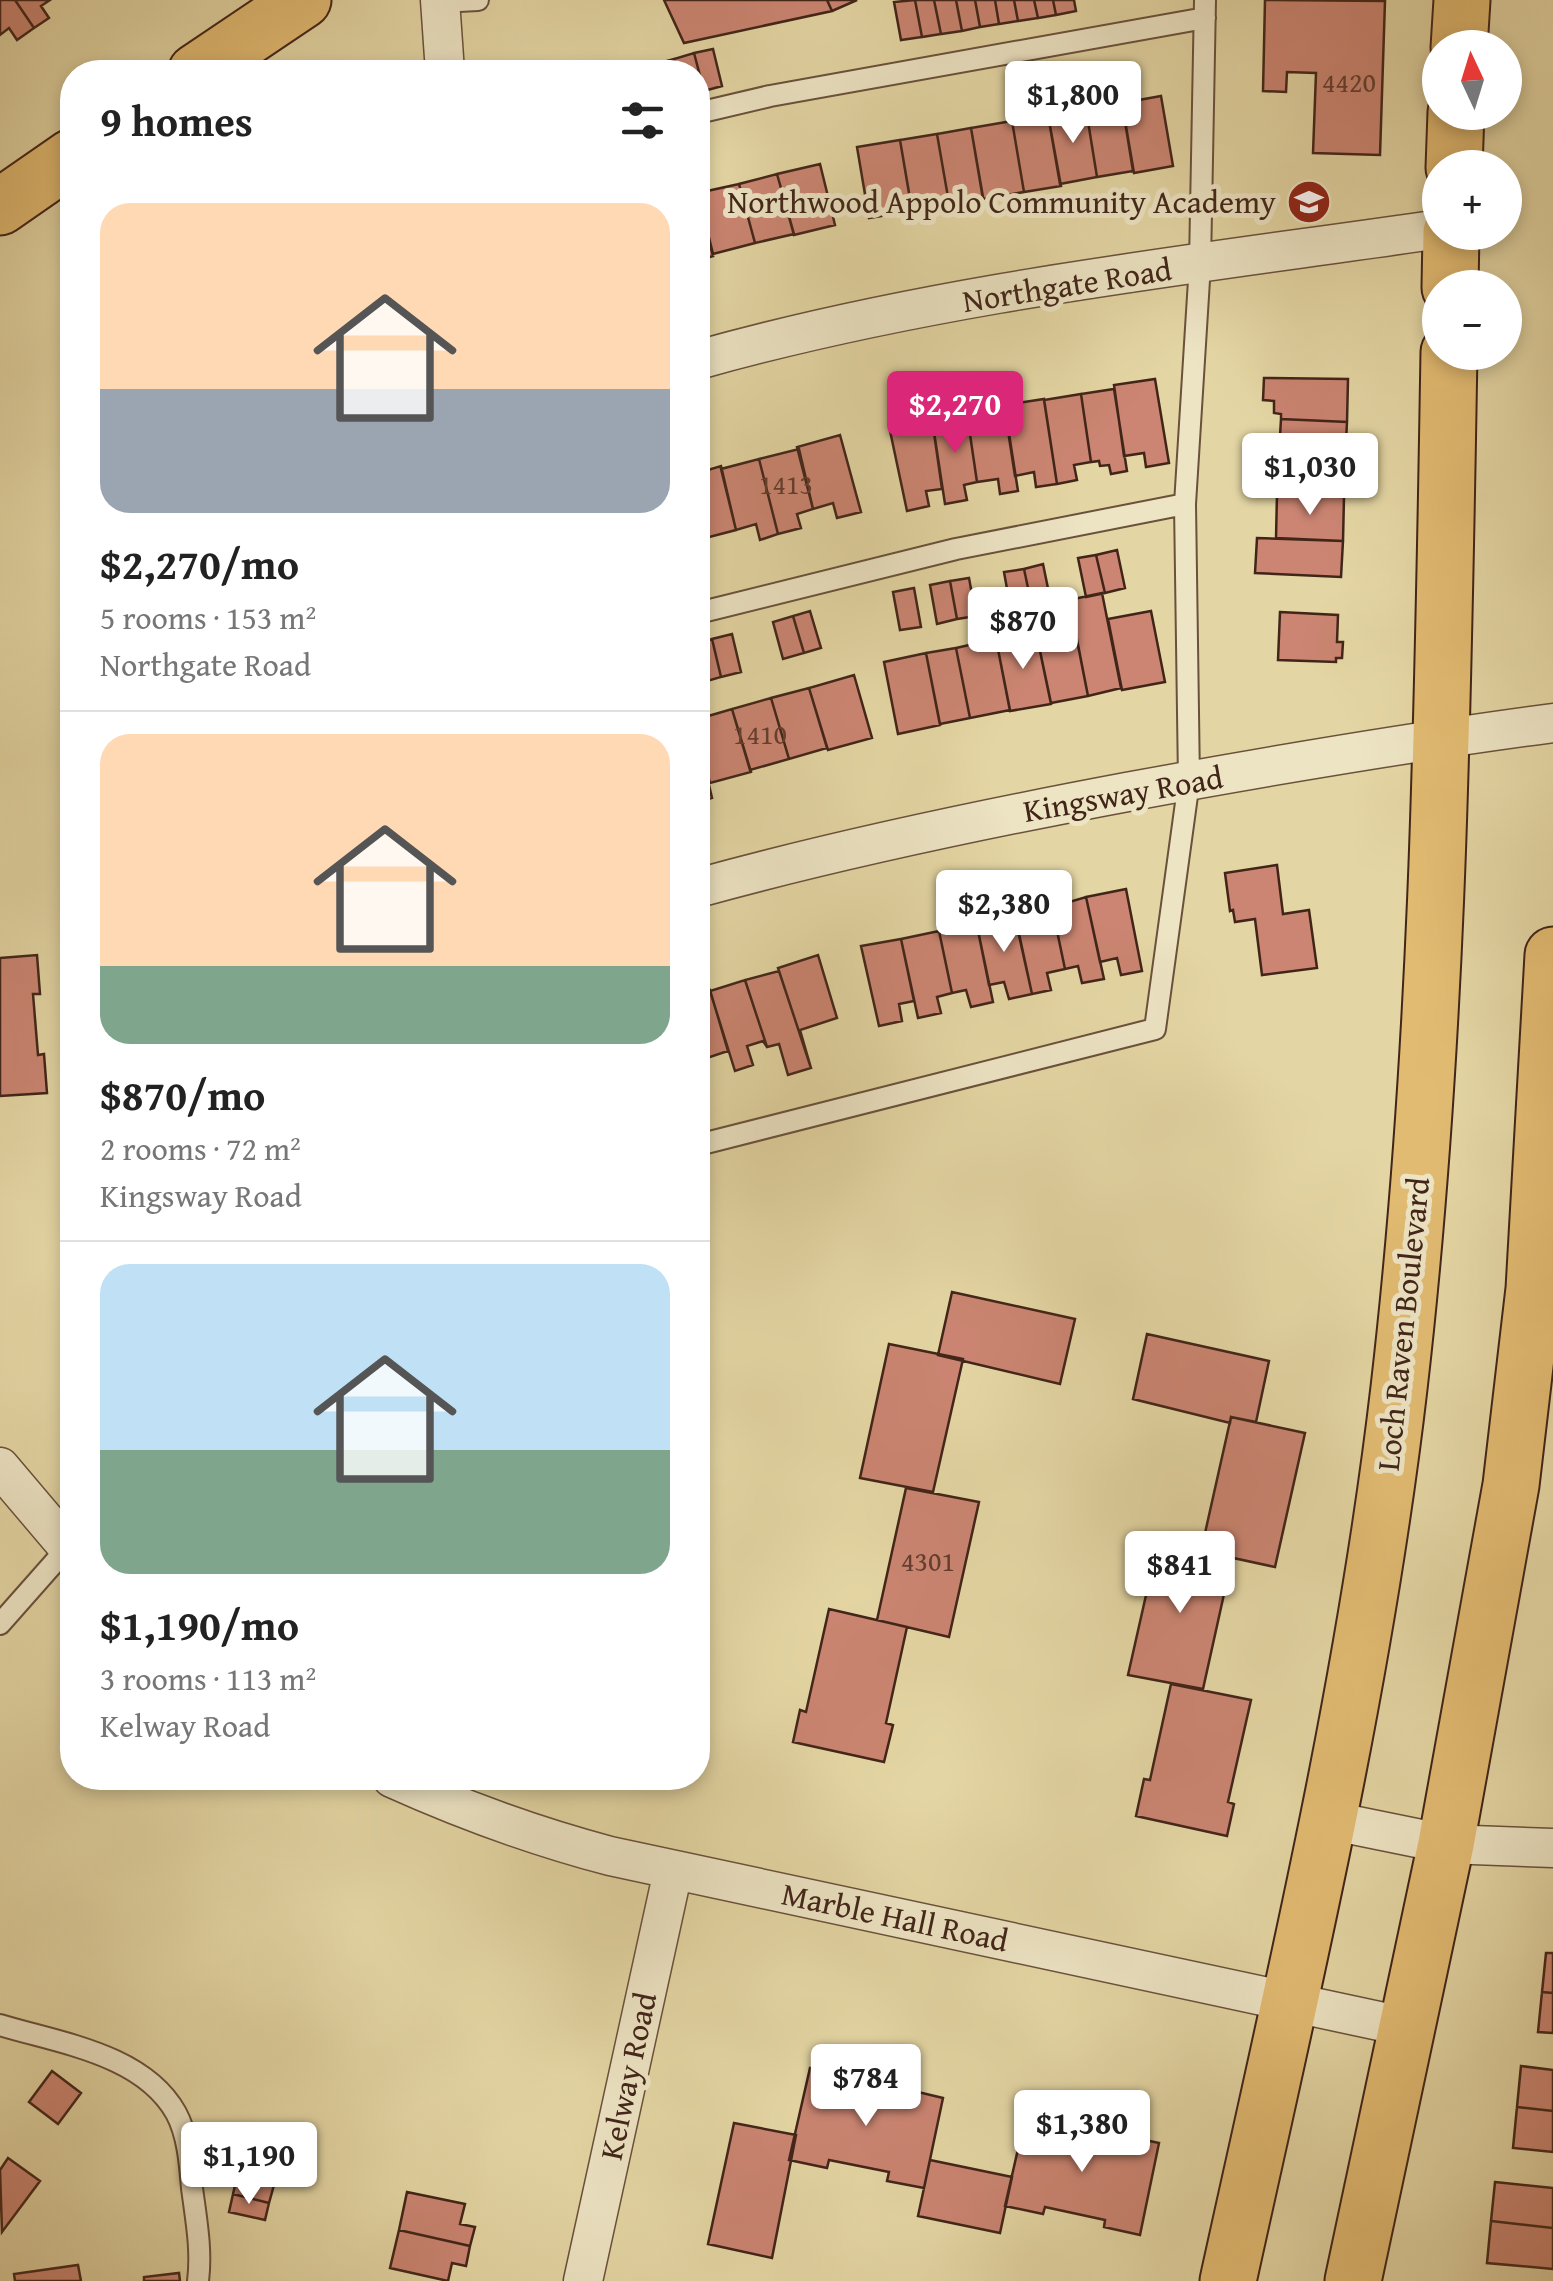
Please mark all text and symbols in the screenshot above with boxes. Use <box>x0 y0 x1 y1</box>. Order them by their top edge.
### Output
north arrow <box>1422 30 1522 130</box>
map controls <box>1422 30 1522 370</box>
pin: $1,800 <box>992 61 1154 146</box>
house number: 4420 <box>1322 61 1376 102</box>
text: $1,800 <box>1027 70 1119 117</box>
text: 9 homes <box>100 90 253 151</box>
icon: filters <box>615 93 670 148</box>
button: + <box>1422 150 1522 250</box>
place label: Northwood Appolo Community Academy <box>727 178 1276 225</box>
school or university icon: Northwood Appolo Community Academy <box>1286 179 1332 225</box>
street label: Northgate Road <box>959 245 1175 324</box>
icon: home <box>295 268 475 448</box>
button: − <box>1422 270 1522 370</box>
pin: $2,270 <box>874 371 1036 456</box>
text: $2,270 <box>909 380 1001 427</box>
pin: $1,030 <box>1229 433 1391 518</box>
text: $1,030 <box>1264 442 1356 489</box>
house number: 1413 <box>759 463 813 504</box>
text: $2,270/mo <box>100 533 299 594</box>
pin: $870 <box>964 587 1082 672</box>
text: 5 rooms · 153 m² <box>100 594 316 641</box>
text: $870 <box>990 596 1056 643</box>
text: Northgate Road <box>100 641 311 688</box>
house number: 1410 <box>733 713 787 754</box>
street label: Kingsway Road <box>1019 753 1226 834</box>
icon: home <box>295 799 475 979</box>
pin: $2,380 <box>923 870 1085 955</box>
text: $2,380 <box>958 879 1050 926</box>
text: $870/mo <box>100 1064 265 1125</box>
text: 2 rooms · 72 m² <box>100 1125 301 1172</box>
text: Kingsway Road <box>100 1172 302 1219</box>
street label: Loch Raven Boulevard <box>1364 1175 1441 1473</box>
icon: home <box>295 1329 475 1509</box>
pin: $841 <box>1121 1531 1239 1616</box>
house number: 4301 <box>901 1540 955 1581</box>
text: $841 <box>1147 1540 1213 1587</box>
text: $1,190/mo <box>100 1594 299 1655</box>
text: 3 rooms · 113 m² <box>100 1655 316 1702</box>
text: Kelway Road <box>100 1702 270 1749</box>
street label: Marble Hall Road <box>777 1870 1013 1963</box>
street label: Kelway Road <box>587 1988 668 2164</box>
pin: $784 <box>807 2044 925 2129</box>
text: $784 <box>833 2053 899 2100</box>
pin: $1,380 <box>1001 2090 1163 2175</box>
text: $1,380 <box>1036 2099 1128 2146</box>
pin: $1,190 <box>168 2122 330 2207</box>
text: $1,190 <box>203 2131 295 2178</box>

